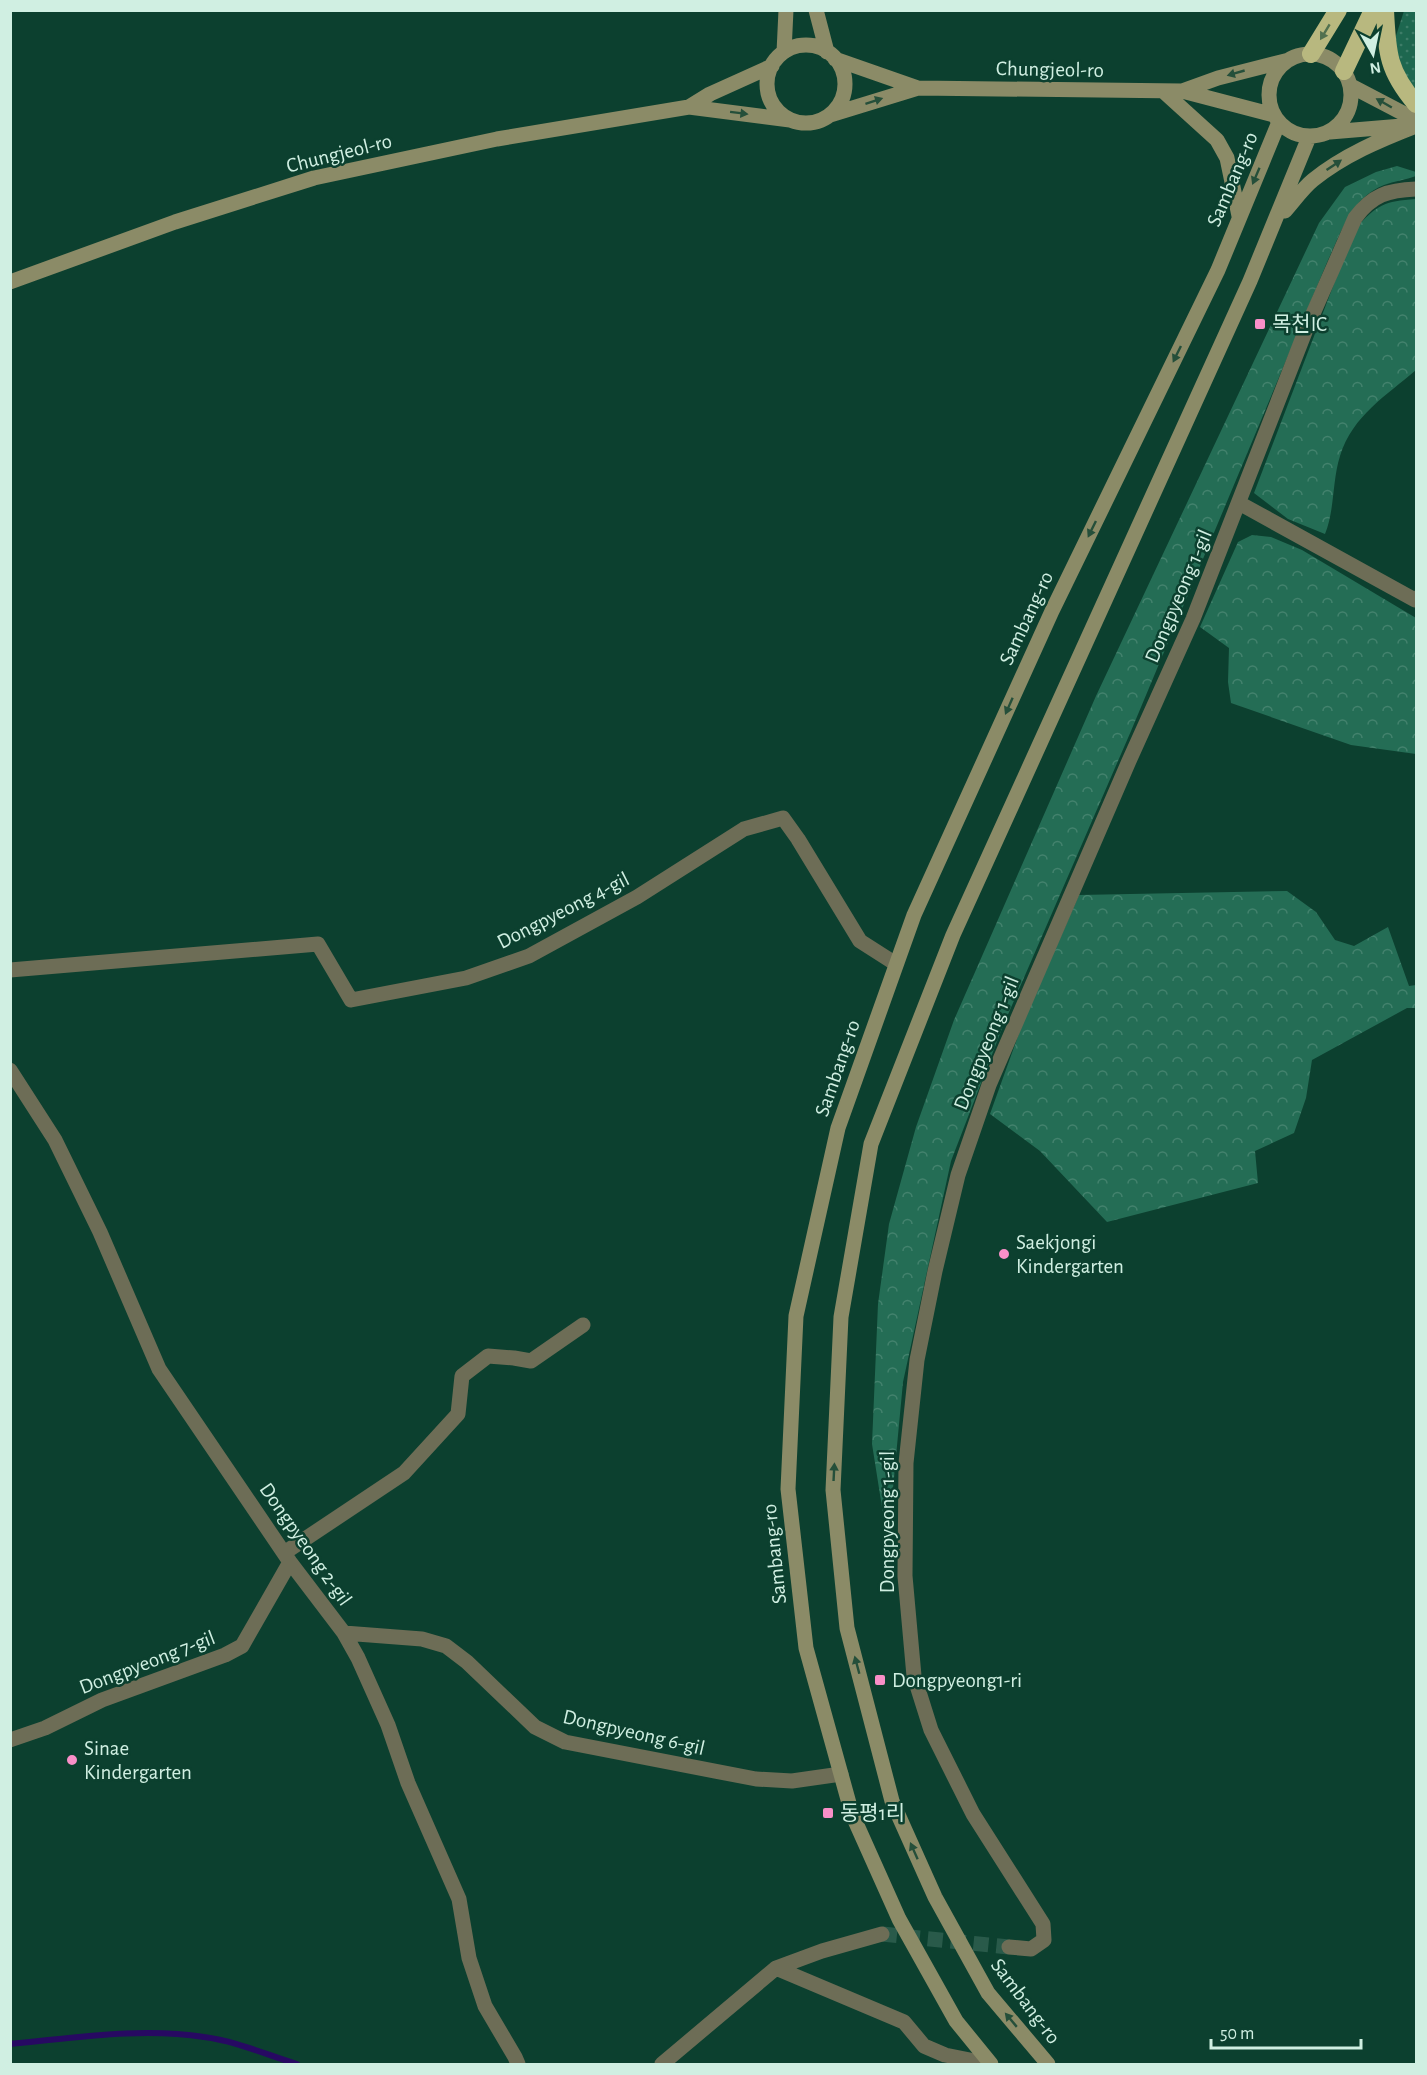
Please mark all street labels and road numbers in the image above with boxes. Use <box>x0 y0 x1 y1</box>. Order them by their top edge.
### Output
street label: Chungjeol-ro <box>996 58 1104 81</box>
street label: Sambang-ro <box>1203 129 1262 230</box>
street label: Chungjeol-ro <box>284 130 394 177</box>
street label: Dongpyeong 1-gil <box>1141 527 1216 666</box>
street label: Sambang-ro <box>996 568 1057 668</box>
street label: Dongpyeong 4-gil <box>494 868 633 953</box>
street label: Dongpyeong 1-gil <box>950 973 1023 1113</box>
street label: Sambang-ro <box>811 1017 864 1119</box>
street label: Dongpyeong 1-gil <box>877 1451 898 1593</box>
street label: Dongpyeong 2-gil <box>256 1479 356 1610</box>
street label: Sambang-ro <box>759 1503 790 1605</box>
street label: Dongpyeong 7-gil <box>76 1627 218 1698</box>
street label: Dongpyeong 6-gil <box>561 1706 707 1759</box>
street label: Sambang-ro <box>987 1955 1064 2048</box>

